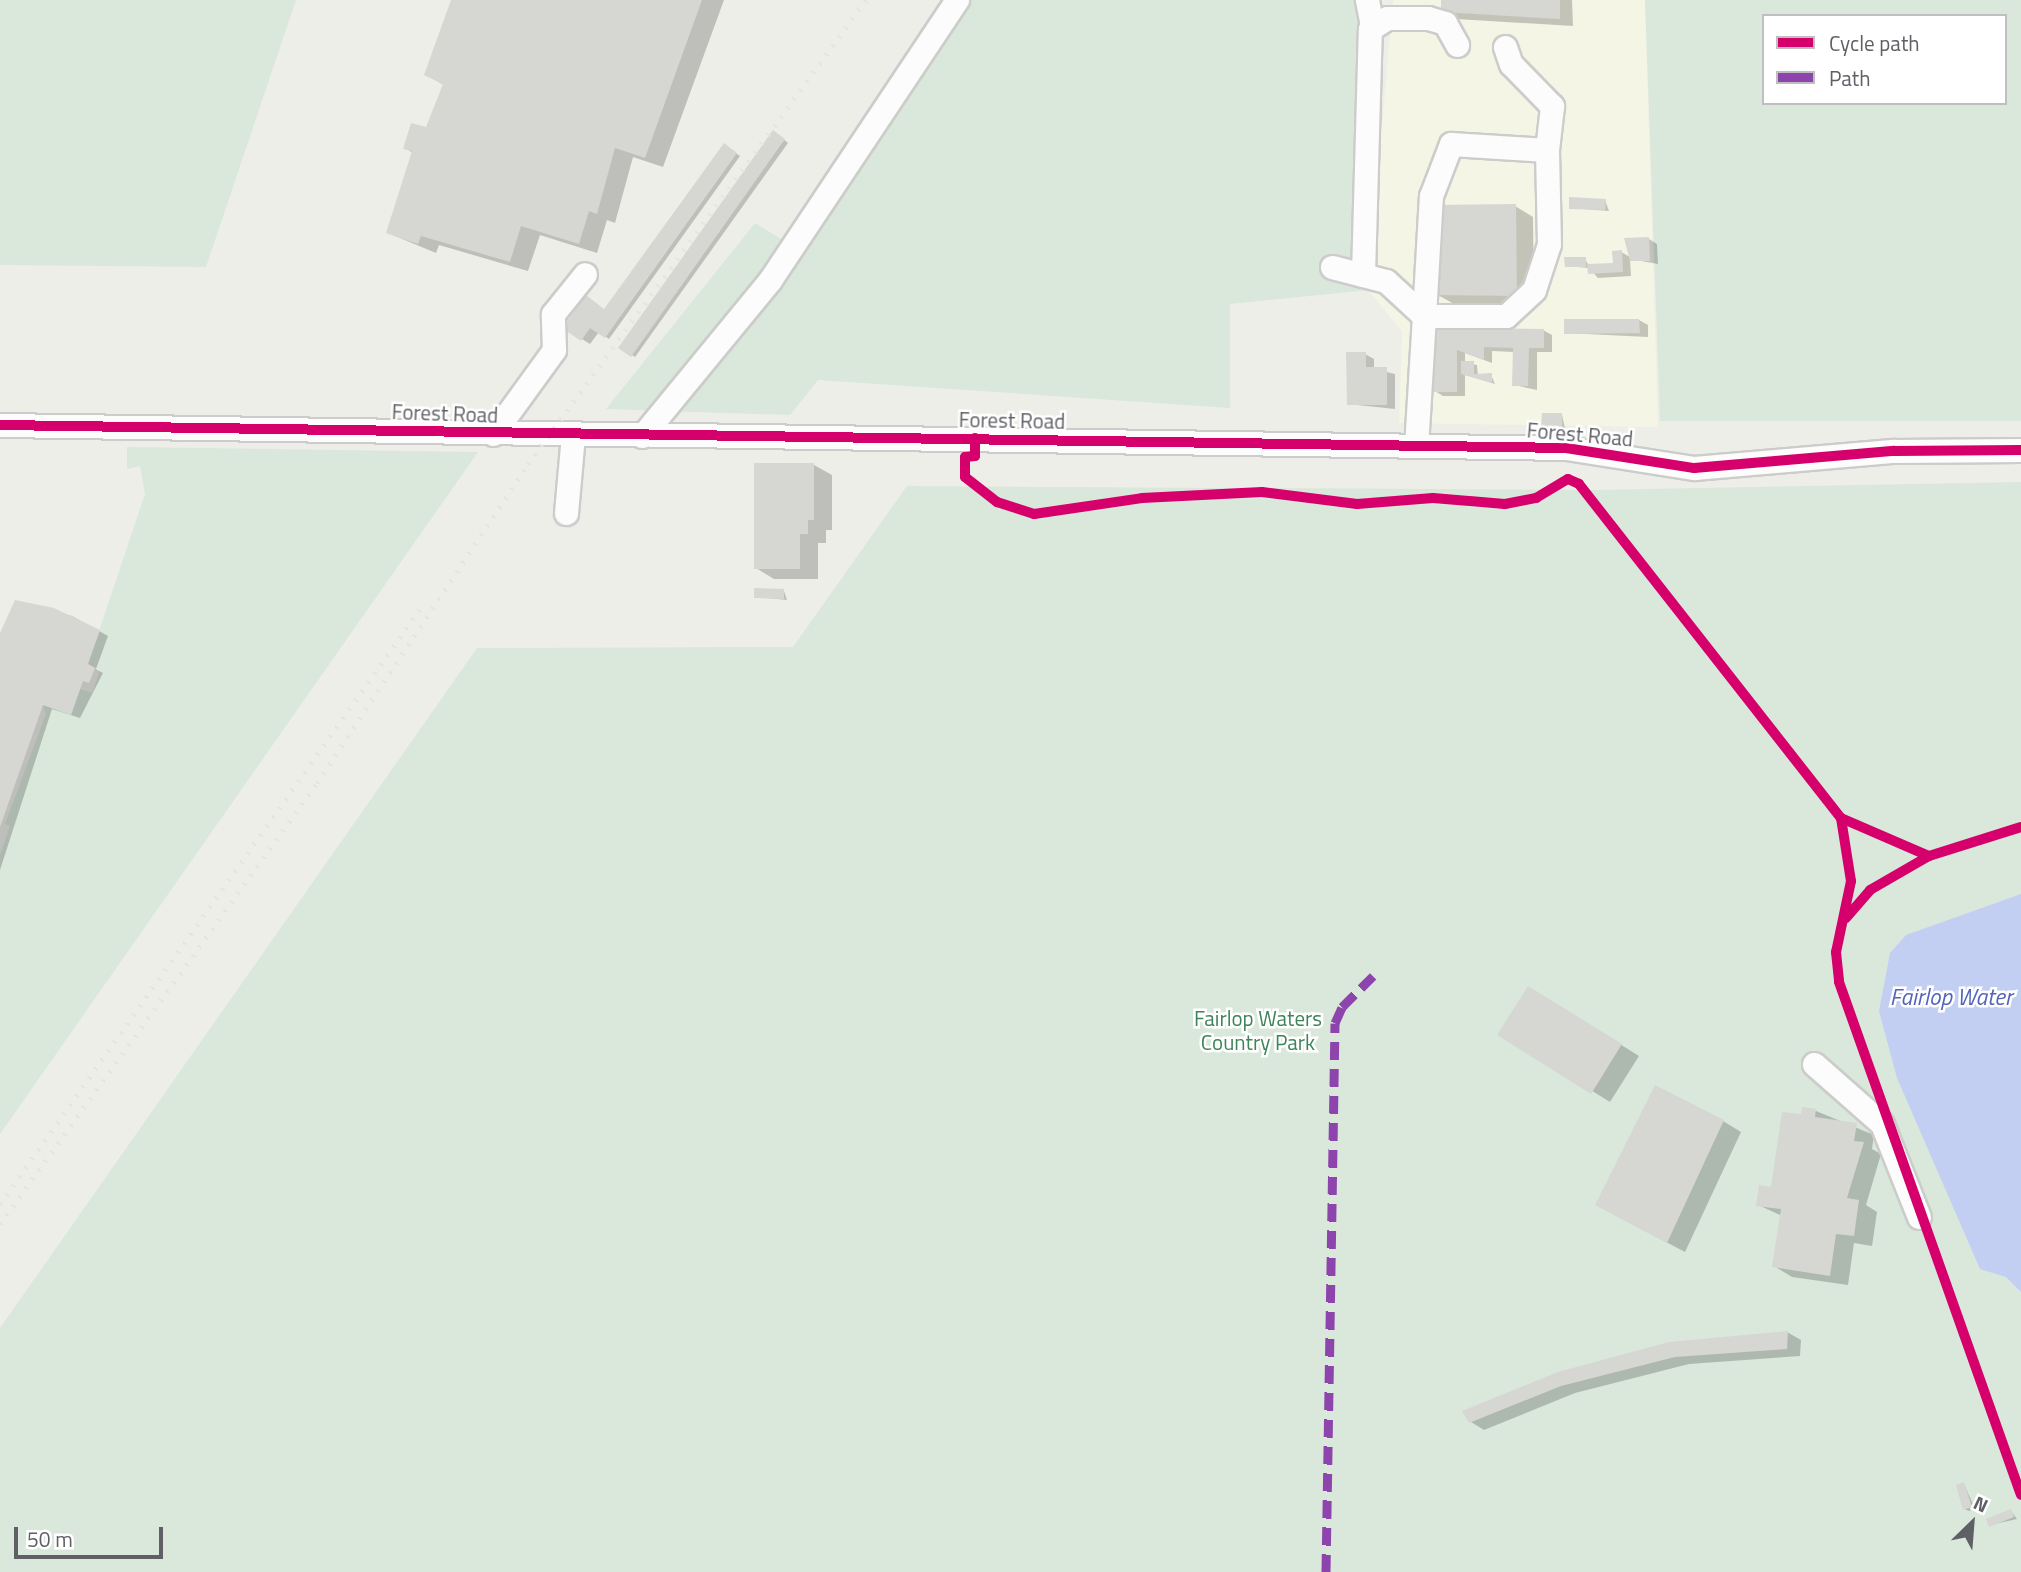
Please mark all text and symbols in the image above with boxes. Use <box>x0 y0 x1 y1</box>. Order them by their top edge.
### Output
legend <box>1762 14 2007 105</box>
text: Cycle path <box>1829 27 1920 59</box>
text: Path <box>1829 62 1871 94</box>
street label: Forest Road <box>391 399 499 427</box>
street label: Forest Road <box>958 406 1066 434</box>
street label: Forest Road <box>1526 417 1634 451</box>
water label: Fairlop Water <box>1890 983 2012 1011</box>
park label: Fairlop Waters Country Park <box>1194 1005 1322 1055</box>
north arrow <box>1937 1488 2007 1558</box>
text: N <box>1969 1488 1993 1519</box>
scale bar <box>18 1512 166 1556</box>
text: 50 m <box>27 1523 73 1555</box>

